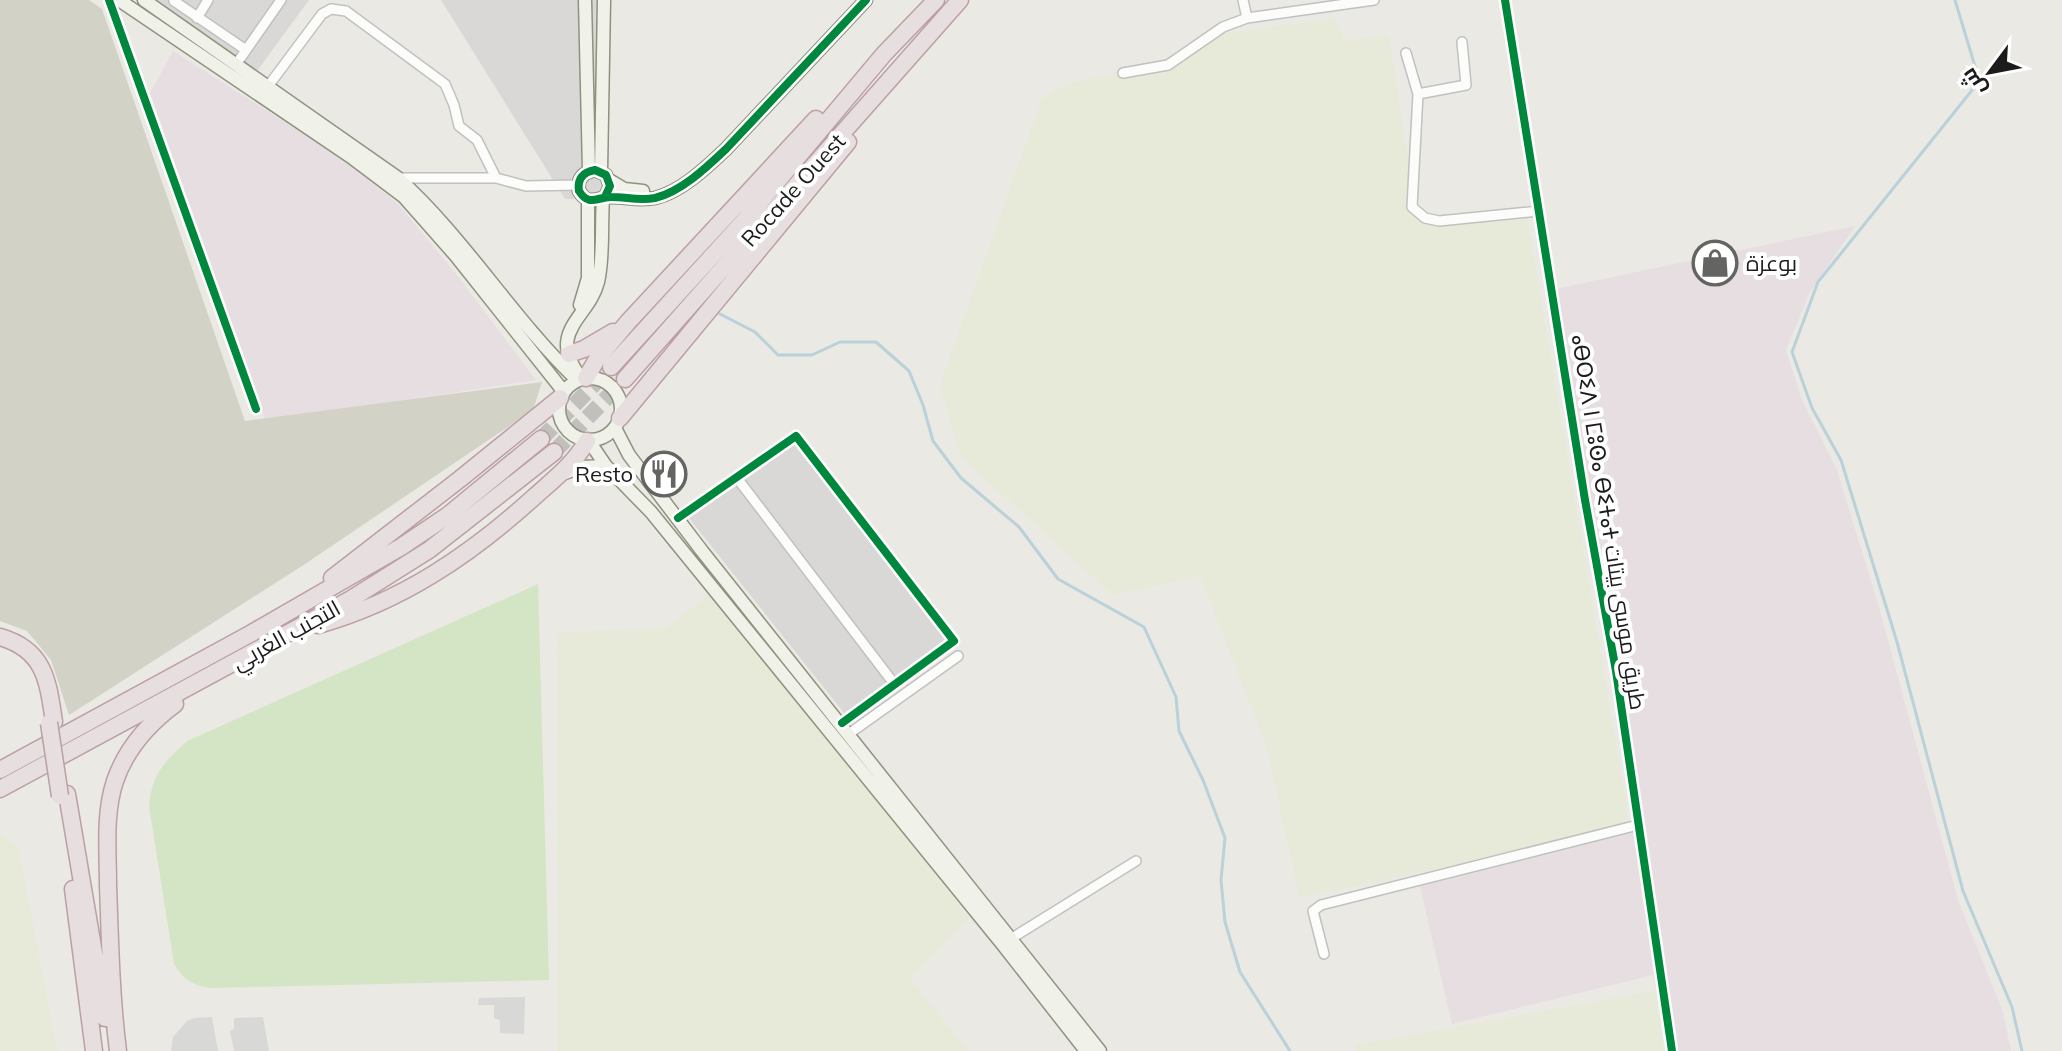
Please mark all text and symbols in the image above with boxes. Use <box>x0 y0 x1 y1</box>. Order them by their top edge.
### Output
north arrow <box>1950 32 2030 112</box>
text: ش <box>1954 63 1992 102</box>
street label: Rocade Ouest <box>735 127 851 252</box>
shop icon: بوعزة <box>1691 239 1739 287</box>
place label: بوعزة <box>1746 249 1797 277</box>
street label: ⴰⴱⵔⵉⴷ ⵏ ⵎⵓⵙⴰ ⴱⵉⵜⴰⵜ طريق موسى بيتات <box>1565 332 1653 712</box>
restaurant icon: Resto <box>640 450 688 498</box>
place label: Resto <box>575 460 633 488</box>
street label: التجنب الغربي <box>227 594 347 679</box>

